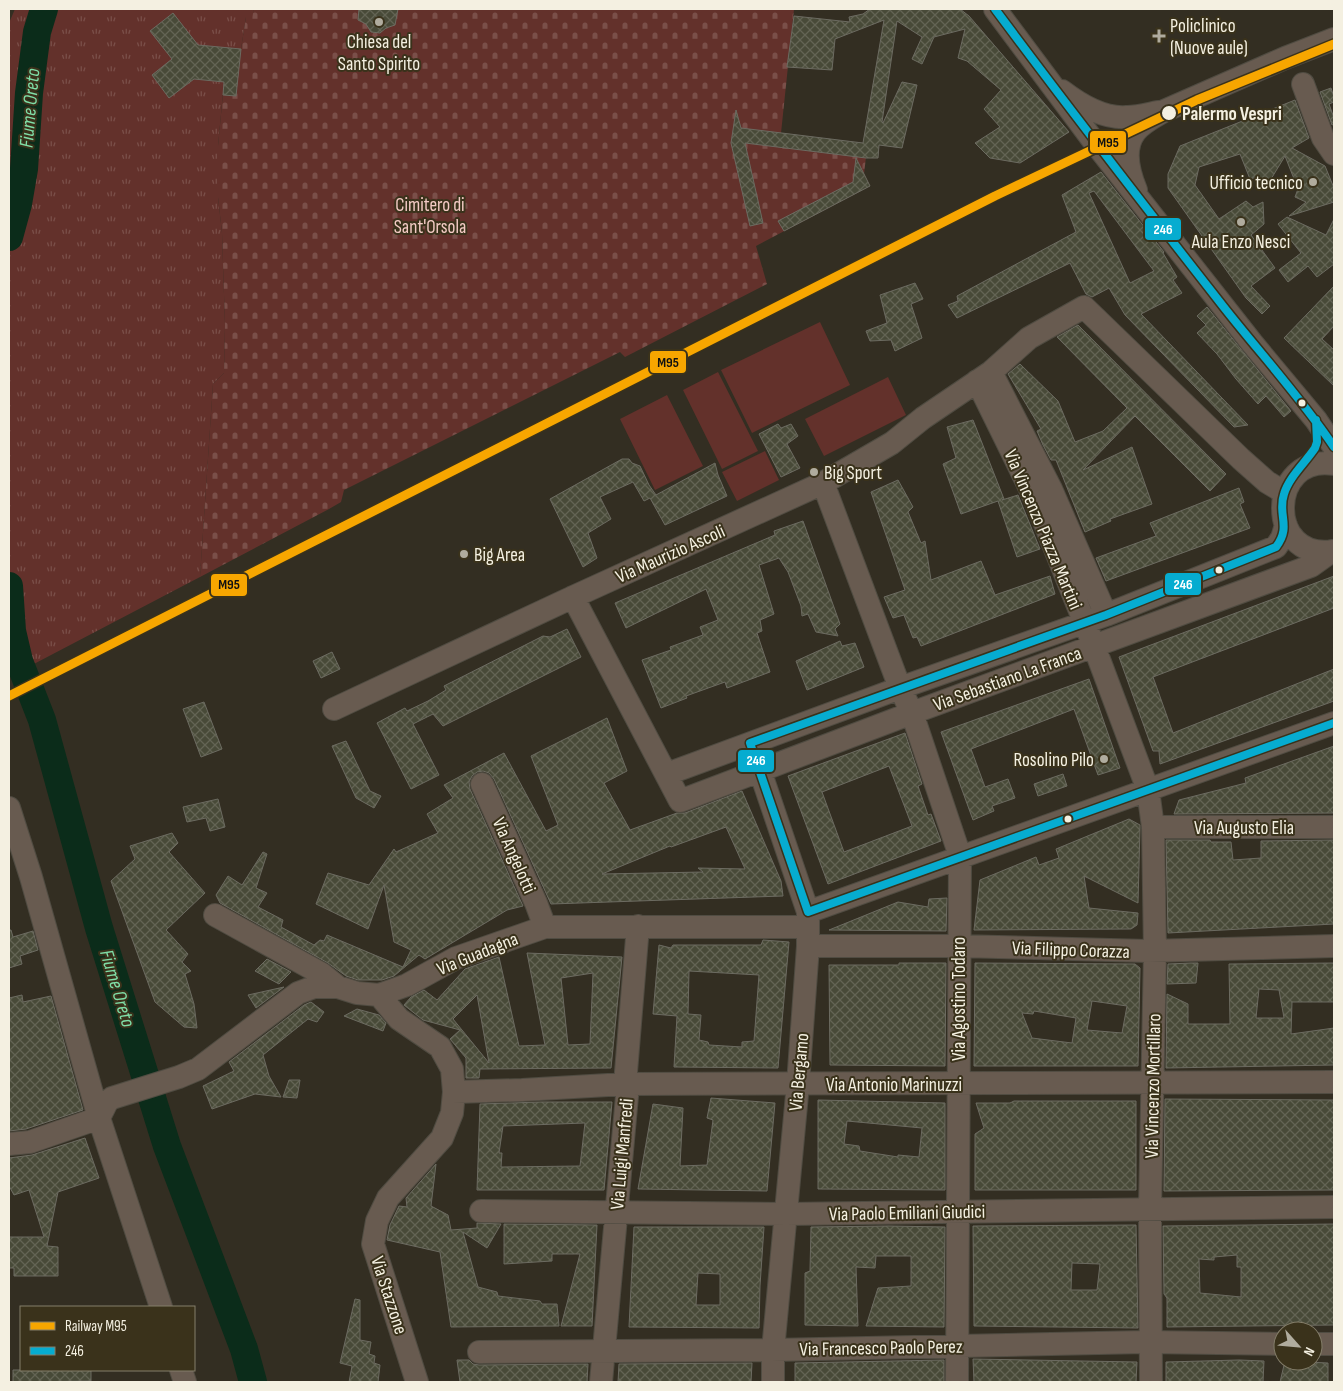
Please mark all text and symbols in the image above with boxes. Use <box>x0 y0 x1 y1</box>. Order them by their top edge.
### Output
place label: Policlinico (Nuove aule) <box>1170 15 1248 60</box>
marker: Chiesa del Santo Spirito <box>373 16 385 28</box>
marker: Policlinico (Nuove aule) <box>1152 29 1166 43</box>
place label: Chiesa del Santo Spirito <box>338 31 420 76</box>
water label: Fiume Oreto <box>15 67 45 149</box>
place label: Palermo Vespri <box>1182 103 1282 126</box>
marker: Palermo Vespri <box>1160 104 1178 122</box>
line badge: M95 <box>1089 130 1127 154</box>
text: M95 <box>1097 134 1119 151</box>
place label: Ufficio tecnico <box>1209 172 1303 195</box>
marker: Ufficio tecnico <box>1307 176 1319 188</box>
park label: Cimitero di Sant'Orsola <box>394 194 466 239</box>
marker: Aula Enzo Nesci <box>1235 216 1247 228</box>
line badge: 246 <box>1144 217 1182 241</box>
text: 246 <box>1153 221 1173 238</box>
place label: Aula Enzo Nesci <box>1191 231 1290 254</box>
line badge: M95 <box>649 350 687 374</box>
text: M95 <box>657 354 679 371</box>
unlabelled marker <box>1297 398 1307 408</box>
street label: Via Vincenzo Piazza Martini <box>999 446 1087 613</box>
place label: Big Sport <box>824 462 882 485</box>
marker: Big Sport <box>808 466 820 478</box>
street label: Via Maurizio Ascoli <box>612 520 729 589</box>
place label: Big Area <box>474 544 525 567</box>
marker: Big Area <box>458 548 470 560</box>
unlabelled marker <box>1214 565 1224 575</box>
line badge: 246 <box>1164 572 1202 596</box>
line badge: M95 <box>210 573 248 597</box>
text: M95 <box>218 576 240 593</box>
text: 246 <box>1173 576 1193 593</box>
street label: Via Sebastiano La Franca <box>930 642 1085 717</box>
line badge: 246 <box>737 749 775 773</box>
place label: Rosolino Pilo <box>1013 749 1094 772</box>
text: 246 <box>746 752 766 769</box>
marker: Rosolino Pilo <box>1098 753 1110 765</box>
street label: Via Angelotti <box>487 814 541 897</box>
unlabelled marker <box>1063 814 1073 824</box>
street label: Via Augusto Elia <box>1194 817 1294 840</box>
street label: Via Guadagna <box>434 928 521 981</box>
street label: Via Agostino Todaro <box>948 937 971 1061</box>
street label: Via Filippo Corazza <box>1012 937 1130 964</box>
water label: Fiume Oreto <box>94 947 140 1030</box>
street label: Via Vincenzo Mortillaro <box>1141 1013 1166 1159</box>
street label: Via Bergamo <box>785 1032 814 1112</box>
street label: Via Antonio Marinuzzi <box>826 1074 962 1097</box>
street label: Via Luigi Manfredi <box>606 1098 639 1211</box>
street label: Via Paolo Emiliani Giudici <box>829 1201 985 1226</box>
street label: Via Stazzone <box>365 1254 412 1337</box>
legend <box>20 1306 195 1371</box>
text: Railway M95 <box>65 1317 127 1336</box>
north arrow <box>1273 1321 1323 1371</box>
street label: Via Francesco Paolo Perez <box>799 1336 963 1361</box>
text: 246 <box>65 1342 84 1361</box>
text: N <box>1300 1344 1318 1359</box>

